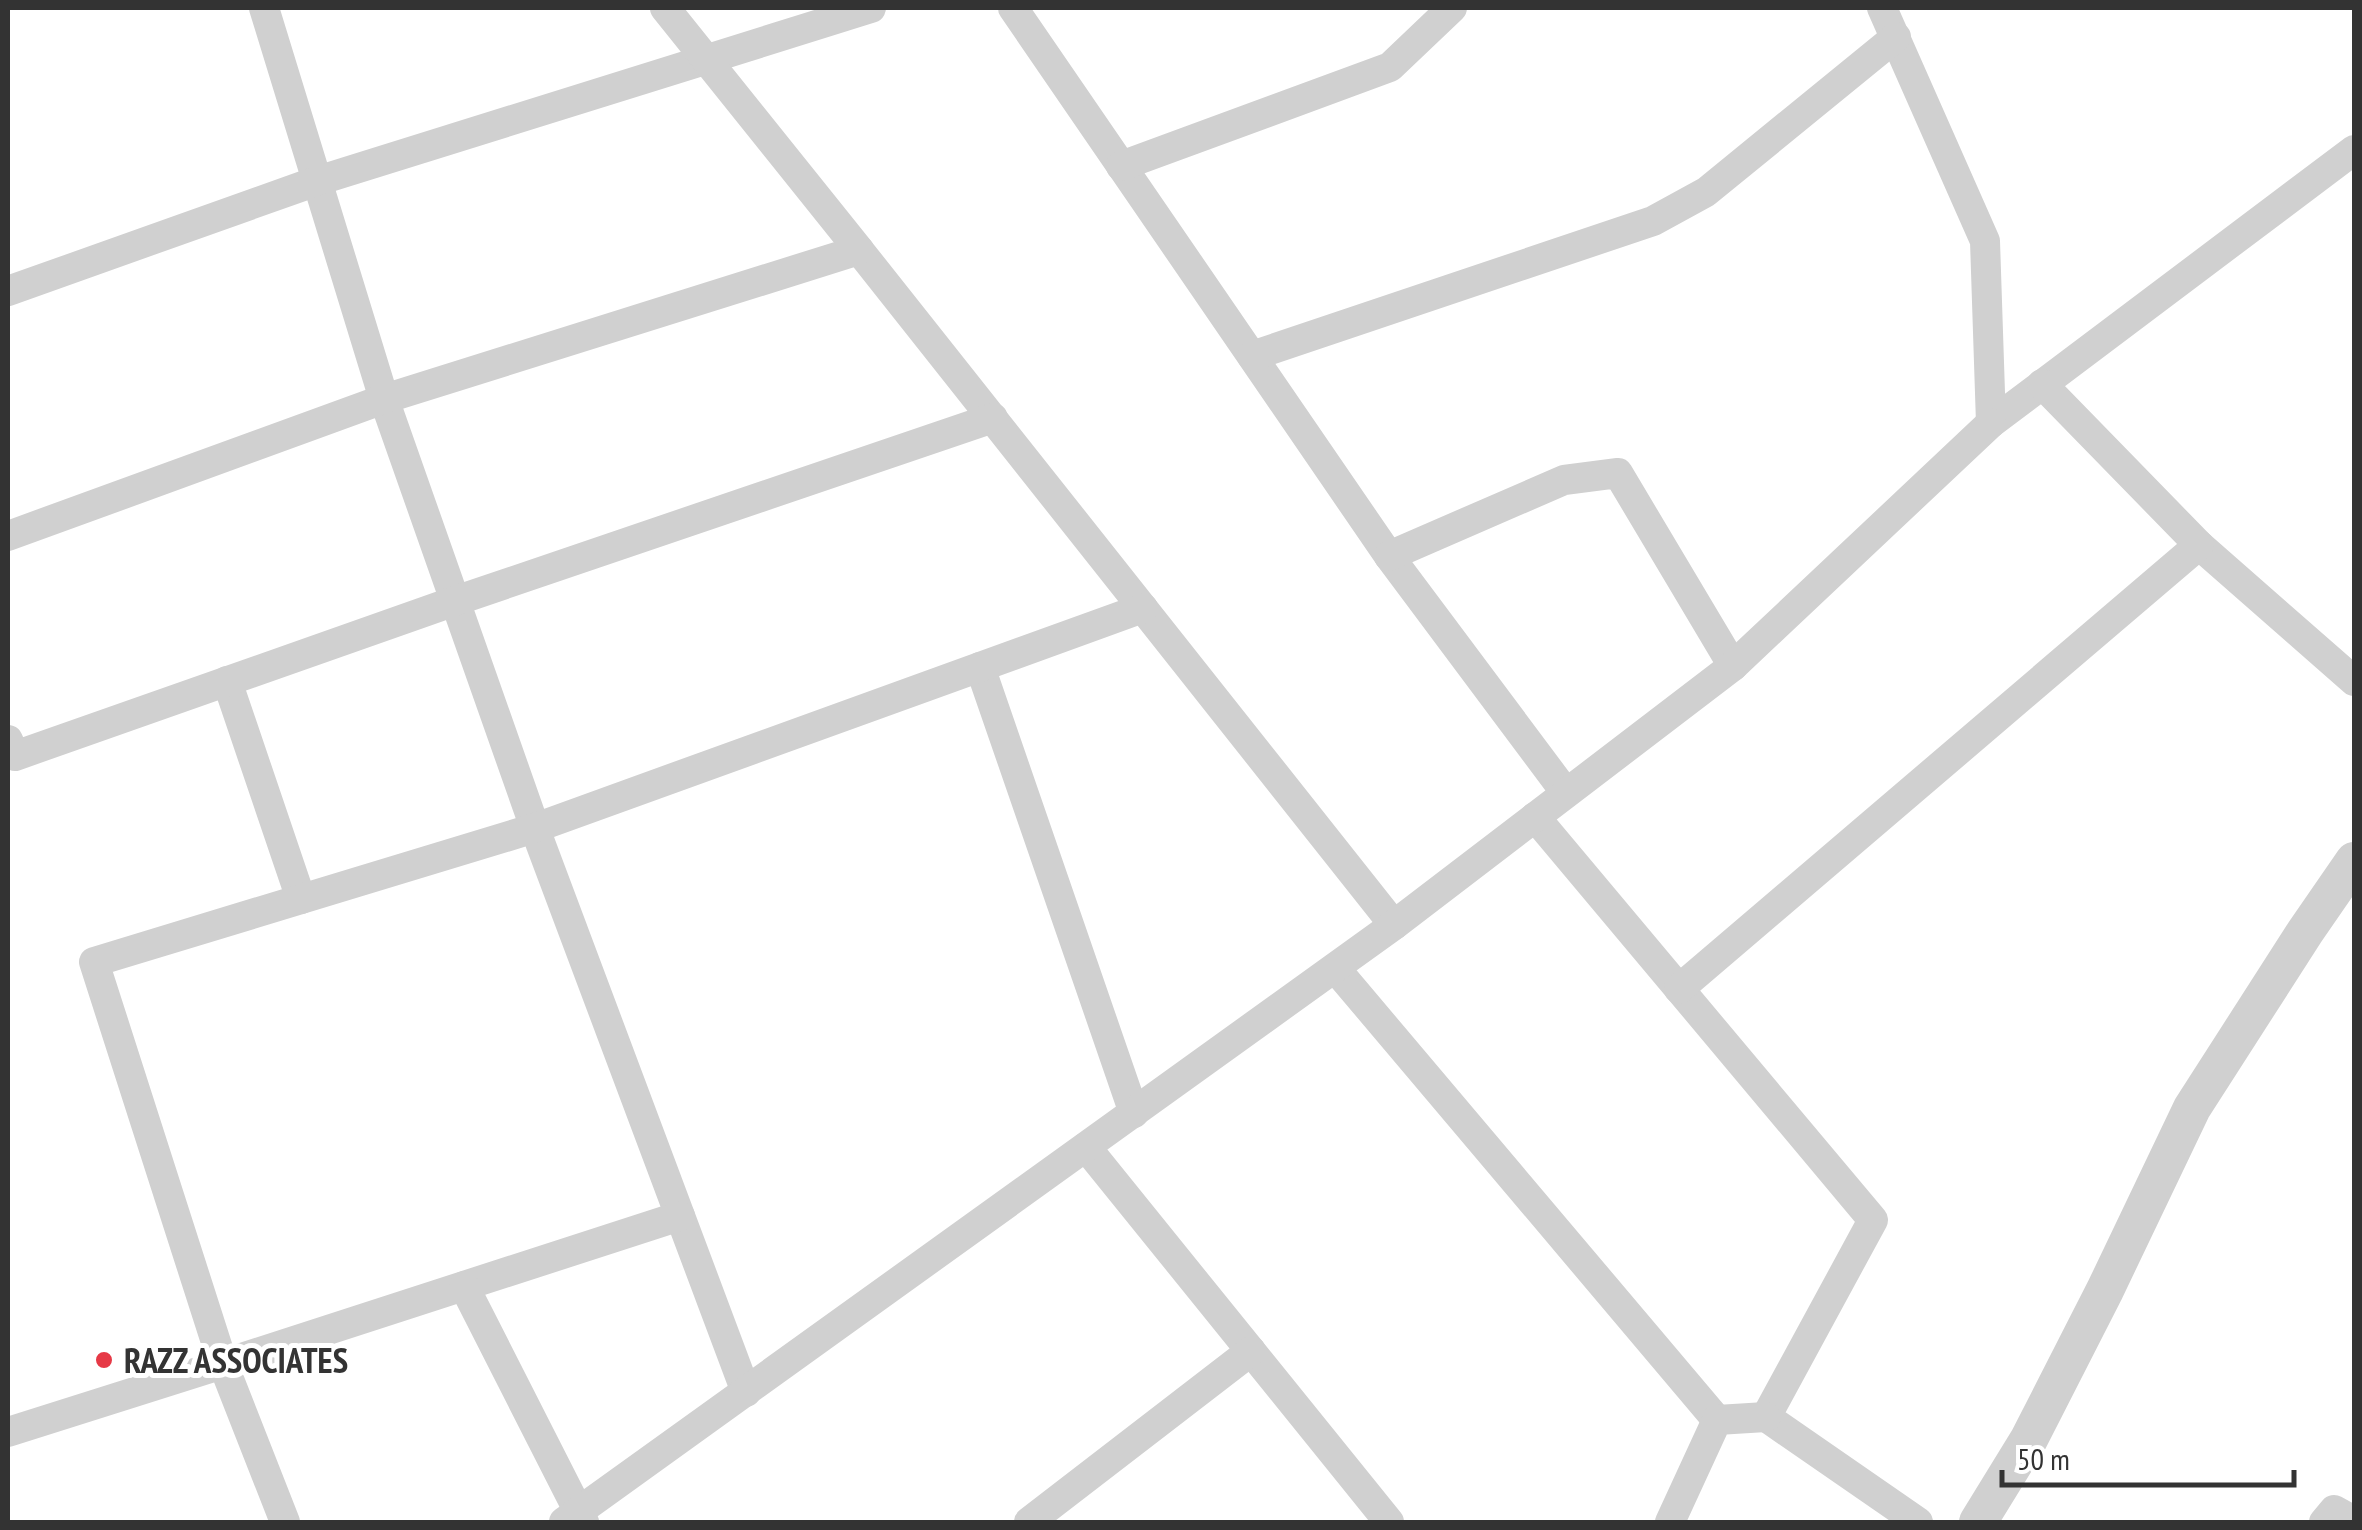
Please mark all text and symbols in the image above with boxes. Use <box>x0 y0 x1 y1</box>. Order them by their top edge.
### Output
place label: RAZZ ASSOCIATES <box>124 1337 348 1383</box>
marker: RAZZ ASSOCIATES <box>93 1349 115 1371</box>
scale bar <box>2002 1425 2294 1487</box>
text: 50 m <box>2017 1439 2070 1478</box>

